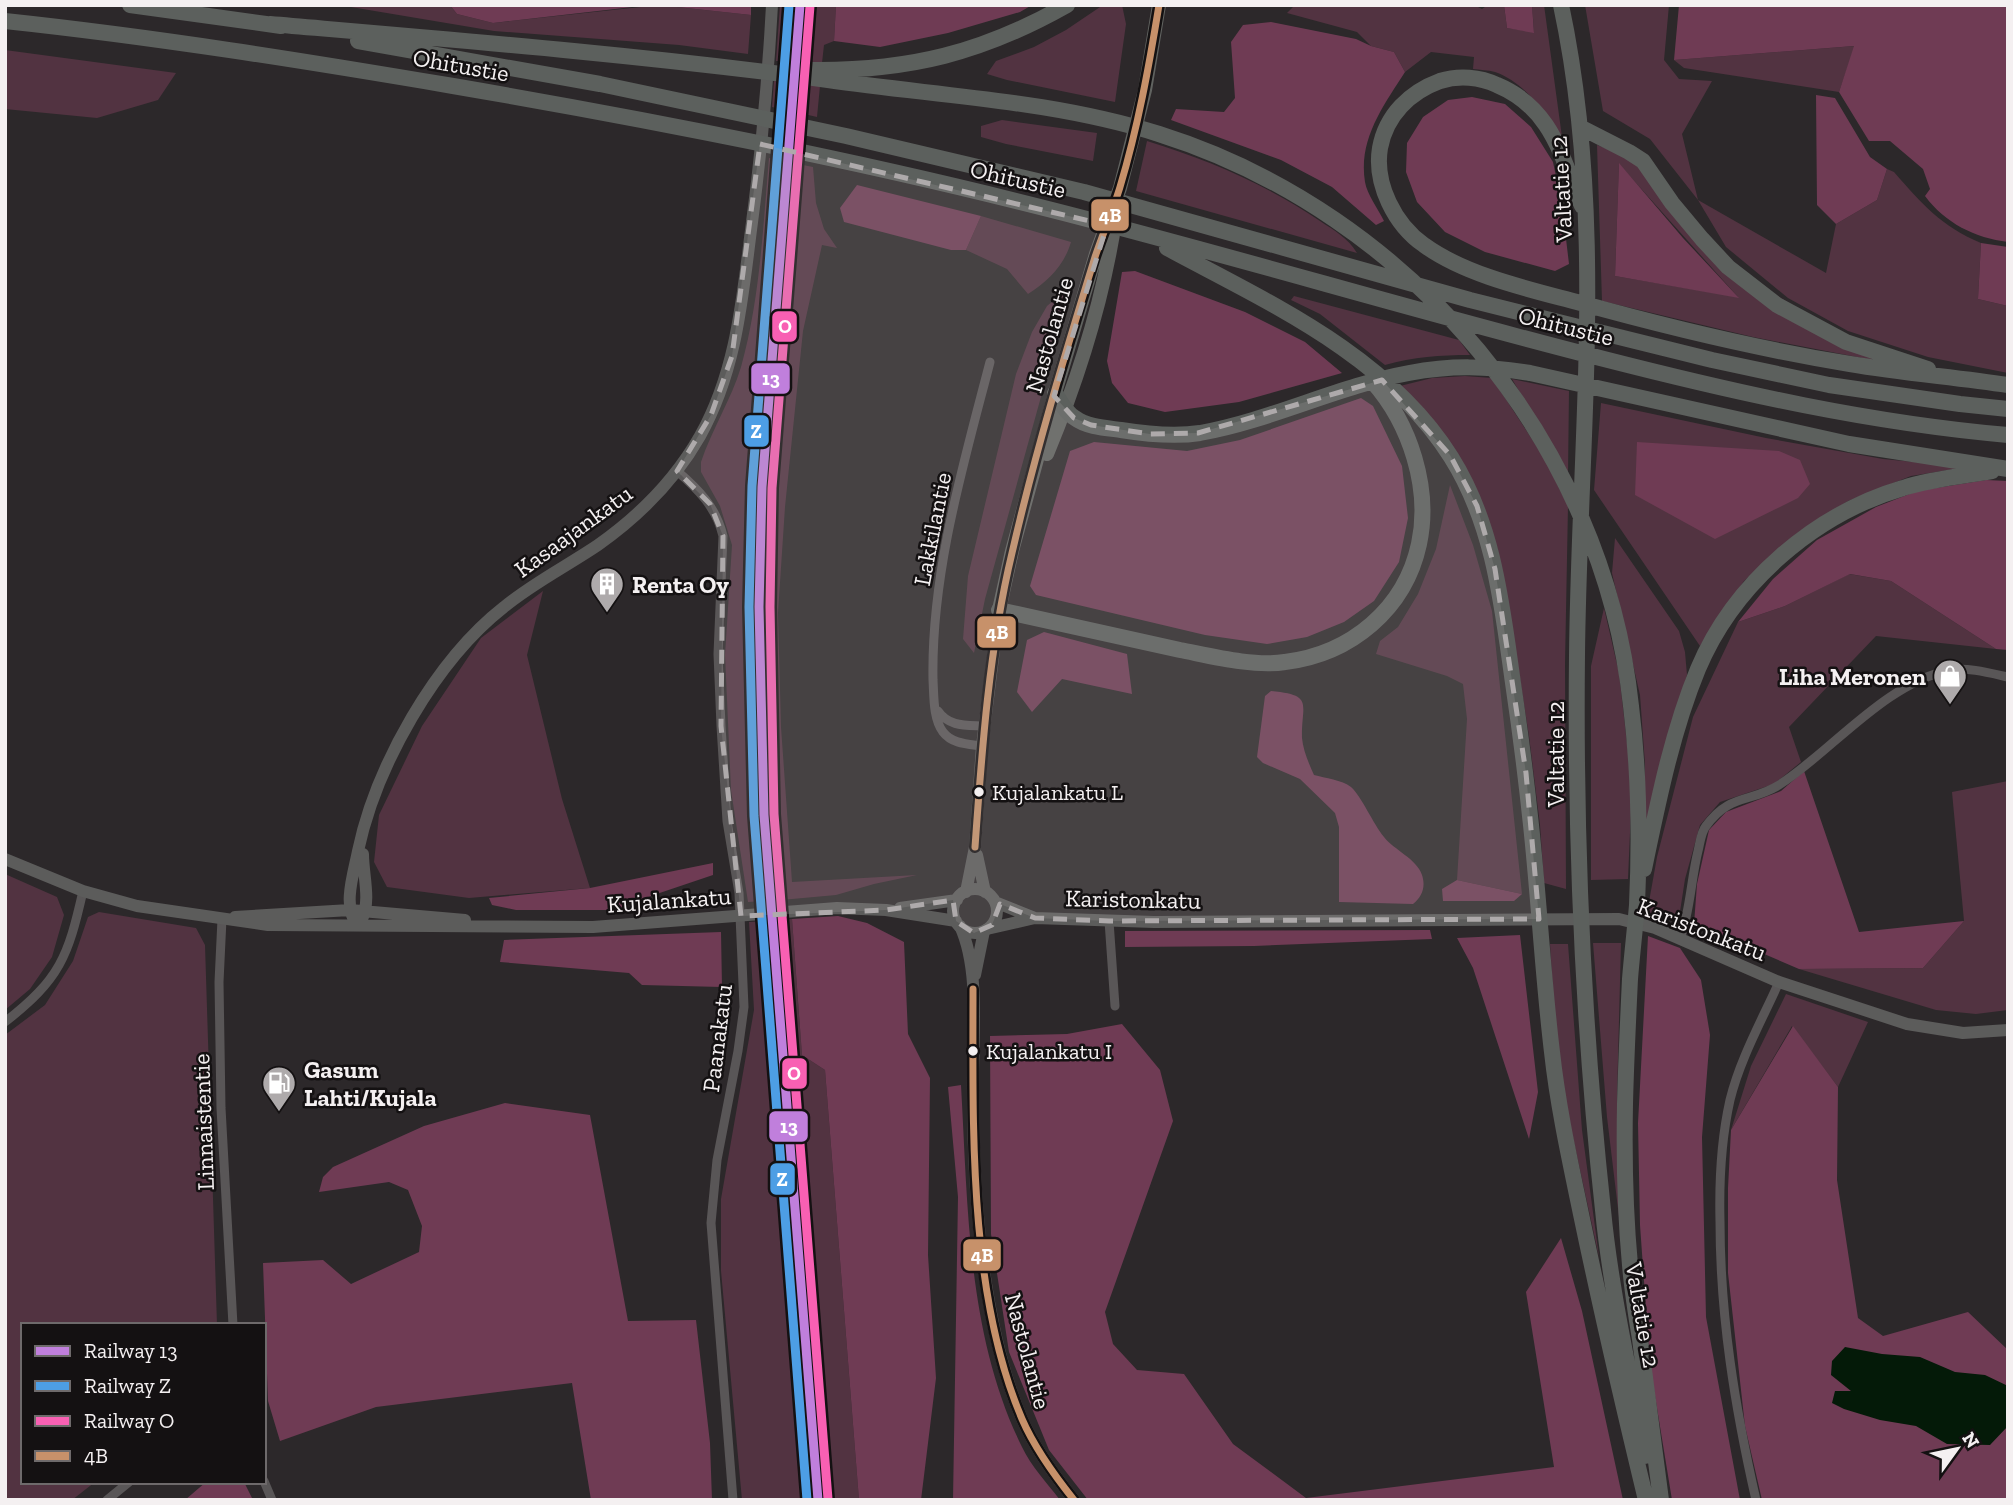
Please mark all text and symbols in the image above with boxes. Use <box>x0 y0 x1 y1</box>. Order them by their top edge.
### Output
street label: Ohitustie <box>411 42 511 88</box>
street label: Valtatie 12 <box>1544 135 1578 244</box>
street label: Ohitustie <box>967 154 1069 204</box>
line badge: 4B <box>1090 198 1130 232</box>
text: 4B <box>1099 204 1122 227</box>
street label: Nastolantie <box>1019 274 1079 396</box>
street label: Ohitustie <box>1515 300 1617 352</box>
line badge: O <box>771 310 798 343</box>
text: O <box>778 315 792 338</box>
line badge: 13 <box>750 362 791 395</box>
text: 13 <box>762 367 780 390</box>
line badge: Z <box>743 414 770 448</box>
text: Z <box>750 420 762 443</box>
street label: Lakkilantie <box>907 470 957 588</box>
street label: Kasaajankatu <box>508 478 638 583</box>
building icon: Renta Oy <box>588 565 626 614</box>
place label: Renta Oy <box>632 570 729 599</box>
line badge: 4B <box>976 615 1017 649</box>
text: 4B <box>986 621 1009 644</box>
shop icon: Liha Meronen <box>1931 657 1969 706</box>
place label: Liha Meronen <box>1779 662 1926 691</box>
street label: Valtatie 12 <box>1541 701 1570 808</box>
place label: Kujalankatu L <box>992 779 1123 806</box>
marker: Kujalankatu L <box>972 785 986 799</box>
street label: Kujalankatu <box>606 881 733 919</box>
street label: Karistonkatu <box>1065 883 1202 915</box>
street label: Karistonkatu <box>1633 891 1771 967</box>
street label: Paanakatu <box>696 982 738 1094</box>
place label: Kujalankatu I <box>986 1038 1112 1065</box>
marker: Kujalankatu I <box>966 1044 980 1058</box>
street label: Linnaistentie <box>186 1053 220 1191</box>
place label: Gasum Lahti/Kujala <box>304 1055 437 1112</box>
line badge: O <box>781 1057 808 1090</box>
text: O <box>787 1062 801 1085</box>
fuel station icon: Gasum Lahti/Kujala <box>260 1064 298 1113</box>
line badge: 13 <box>768 1110 809 1143</box>
text: 13 <box>780 1115 798 1138</box>
line badge: Z <box>769 1162 796 1196</box>
text: Z <box>776 1168 788 1191</box>
line badge: 4B <box>962 1238 1002 1272</box>
text: 4B <box>971 1244 994 1267</box>
street label: Valtatie 12 <box>1619 1259 1667 1370</box>
street label: Nastolantie <box>999 1290 1057 1412</box>
legend <box>21 1323 266 1484</box>
text: Railway 13 <box>84 1338 177 1363</box>
text: Railway Z <box>84 1373 171 1398</box>
text: Railway O <box>84 1408 174 1433</box>
north arrow <box>1922 1414 1992 1484</box>
text: N <box>1957 1428 1984 1452</box>
text: 4B <box>84 1443 108 1468</box>

